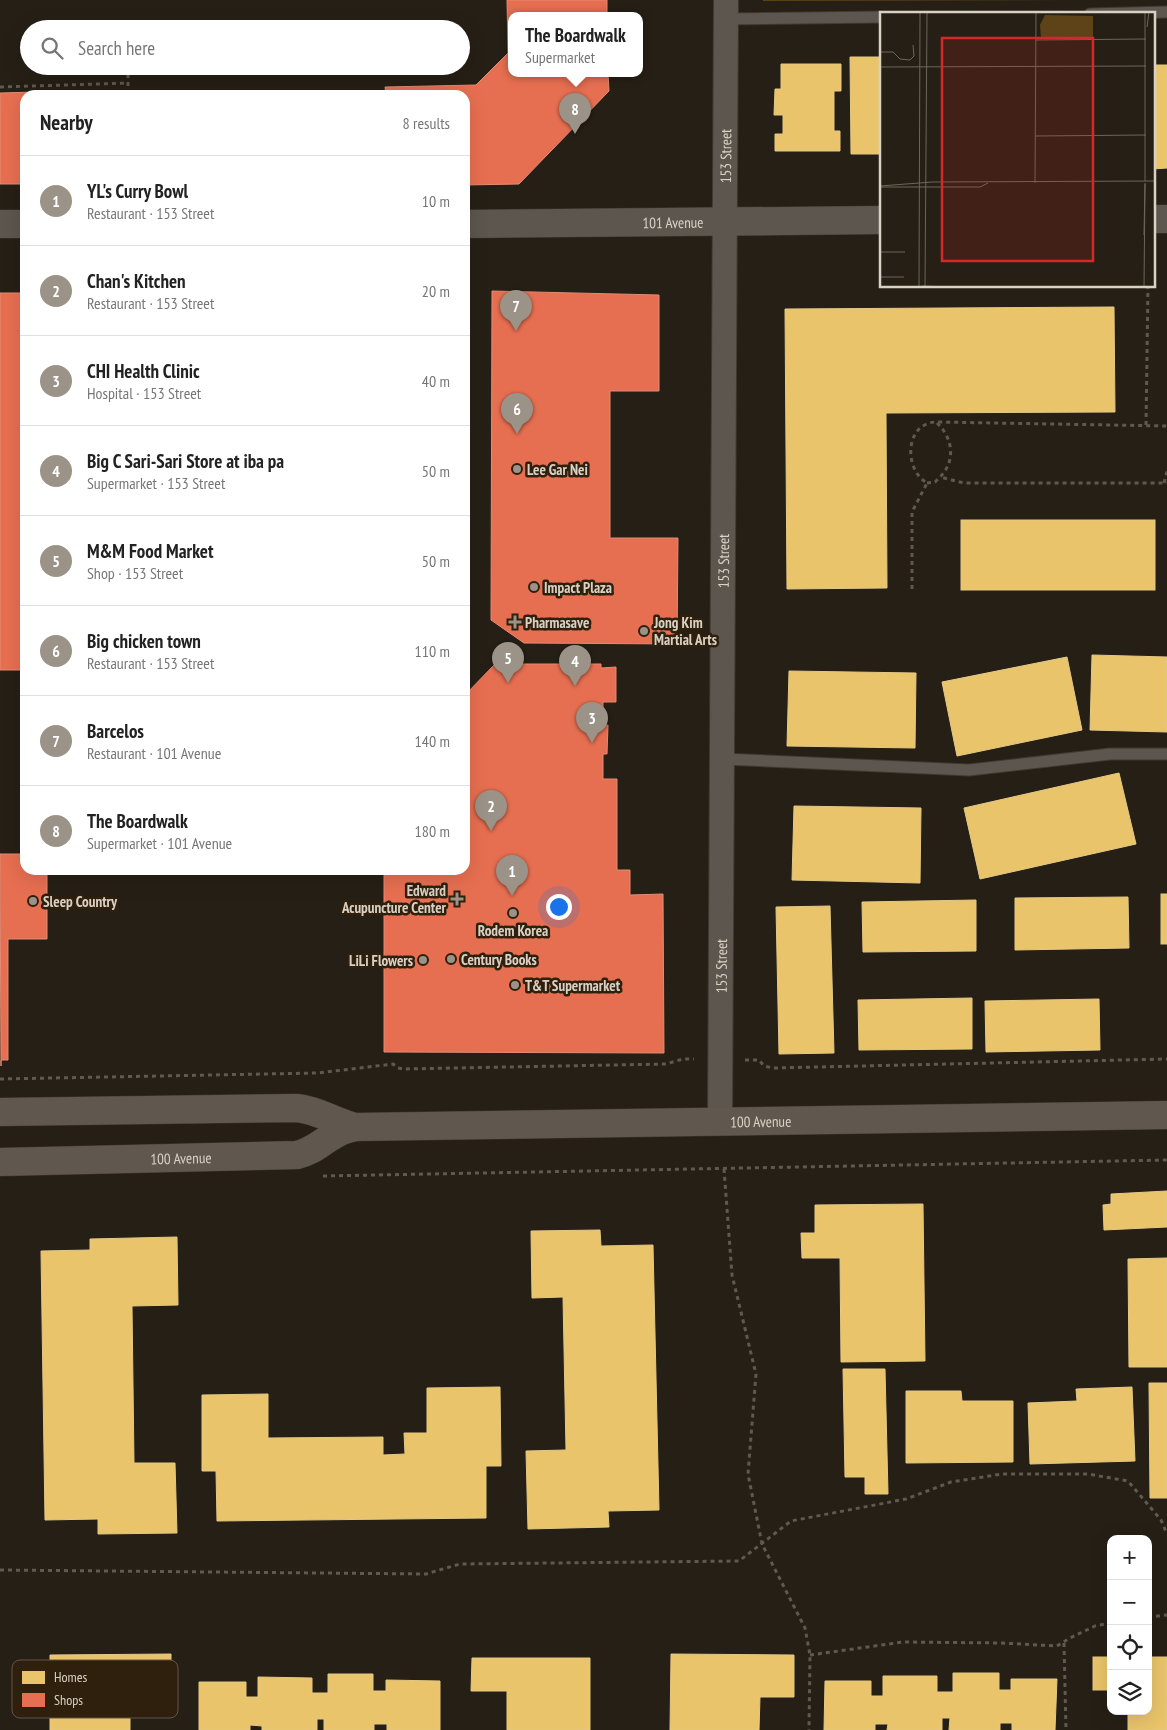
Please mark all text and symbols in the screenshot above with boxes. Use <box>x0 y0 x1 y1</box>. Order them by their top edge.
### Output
popup <box>508 12 643 77</box>
inset map <box>880 12 1154 288</box>
search box <box>20 20 470 75</box>
text: The Boardwalk <box>525 23 626 47</box>
icon: search <box>38 34 66 62</box>
text: Search here <box>78 36 155 60</box>
text: Supermarket <box>525 47 595 67</box>
pin: 8 <box>559 93 591 134</box>
text: Nearby <box>40 109 93 136</box>
text: 8 results <box>403 113 450 133</box>
street label: 153 Street <box>716 129 735 183</box>
text: YL's Curry Bowl <box>87 179 188 203</box>
text: 1 <box>52 191 60 211</box>
text: 10 m <box>422 191 450 211</box>
text: Restaurant · 153 Street <box>87 203 214 223</box>
street label: 101 Avenue <box>642 212 704 232</box>
text: Chan's Kitchen <box>87 269 186 293</box>
text: 2 <box>52 281 60 301</box>
text: 20 m <box>422 281 450 301</box>
pin: 7 <box>500 290 532 331</box>
text: Restaurant · 153 Street <box>87 293 214 313</box>
text: CHI Health Clinic <box>87 359 200 383</box>
text: 3 <box>52 371 60 391</box>
text: 40 m <box>422 371 450 391</box>
text: Hospital · 153 Street <box>87 383 201 403</box>
pin: 6 <box>501 393 533 434</box>
text: Big C Sari-Sari Store at iba pa <box>87 449 284 473</box>
place label: Lee Gar Nei <box>527 460 588 479</box>
text: 4 <box>52 461 60 481</box>
text: 50 m <box>422 461 450 481</box>
marker: Lee Gar Nei <box>511 463 523 475</box>
text: Supermarket · 153 Street <box>87 473 225 493</box>
street label: 153 Street <box>713 534 733 588</box>
text: M&M Food Market <box>87 539 213 563</box>
text: 5 <box>52 551 60 571</box>
text: 50 m <box>422 551 450 571</box>
text: Shop · 153 Street <box>87 563 183 583</box>
place label: Impact Plaza <box>544 578 612 597</box>
marker: Impact Plaza <box>528 581 540 593</box>
place label: Pharmasave <box>525 613 589 632</box>
place label: Jong Kim Martial Arts <box>653 613 717 649</box>
marker: Pharmasave <box>509 616 521 628</box>
marker: Jong Kim Martial Arts <box>638 625 650 637</box>
text: Big chicken town <box>87 629 201 653</box>
text: 6 <box>52 641 60 661</box>
text: 110 m <box>415 641 450 661</box>
pin: 5 <box>492 642 524 683</box>
pin: 4 <box>559 645 591 686</box>
text: Restaurant · 153 Street <box>87 653 214 673</box>
pin: 3 <box>576 702 608 743</box>
text: Barcelos <box>87 719 144 743</box>
text: 7 <box>52 731 60 751</box>
text: 140 m <box>415 731 450 751</box>
text: Restaurant · 101 Avenue <box>87 743 221 763</box>
pin: 2 <box>475 790 507 831</box>
text: The Boardwalk <box>87 809 188 833</box>
text: 8 <box>52 821 60 841</box>
text: 180 m <box>415 821 450 841</box>
text: Supermarket · 101 Avenue <box>87 833 232 853</box>
pin: 1 <box>496 855 528 896</box>
place label: Edward Acupuncture Center <box>341 881 447 917</box>
place label: Sleep Country <box>43 892 118 911</box>
marker: Edward Acupuncture Center <box>450 892 464 906</box>
your location <box>546 894 572 920</box>
marker: Sleep Country <box>27 895 39 907</box>
marker: Rodem Korea <box>507 907 519 919</box>
place label: Rodem Korea <box>478 921 548 940</box>
street label: 153 Street <box>711 939 730 993</box>
place label: Century Books <box>461 950 537 969</box>
place label: LiLi Flowers <box>349 951 413 970</box>
marker: Century Books <box>445 953 457 965</box>
marker: LiLi Flowers <box>417 954 429 966</box>
place label: T&T Supermarket <box>525 976 621 995</box>
marker: T&T Supermarket <box>509 979 521 991</box>
street label: 100 Avenue <box>730 1111 791 1131</box>
street label: 100 Avenue <box>150 1148 212 1168</box>
map controls <box>1107 1535 1152 1715</box>
button: + <box>1107 1535 1152 1580</box>
button: − <box>1107 1580 1152 1625</box>
button: locate <box>1107 1625 1152 1670</box>
legend <box>12 1660 178 1718</box>
text: Homes <box>54 1668 87 1686</box>
button: layers <box>1107 1670 1152 1715</box>
text: Shops <box>54 1691 83 1709</box>

